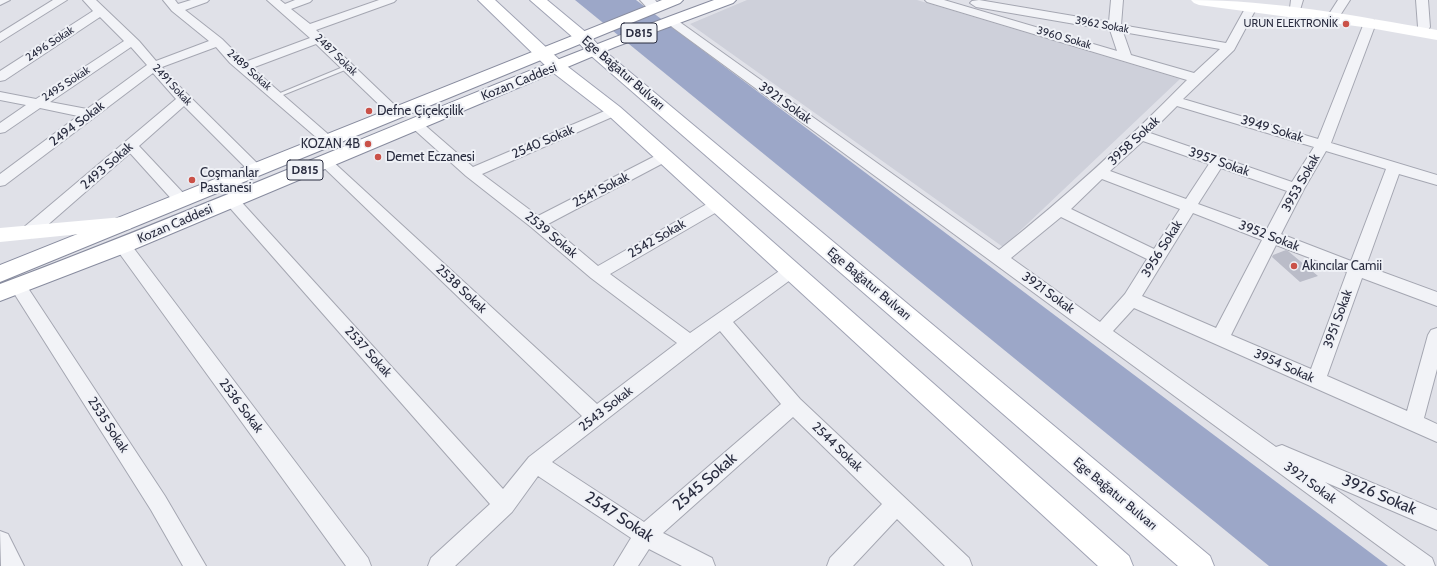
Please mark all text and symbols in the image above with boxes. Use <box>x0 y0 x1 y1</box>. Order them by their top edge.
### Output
street label: 3962 Sokak <box>1074 14 1130 36</box>
place label: URUN ELEKTRONİK <box>1244 17 1338 31</box>
marker: URUN ELEKTRONİK <box>1341 19 1351 29</box>
road number: D815 <box>621 23 657 43</box>
street label: 2496 Sokak <box>23 24 77 64</box>
street label: 3960 Sokak <box>1035 24 1093 52</box>
street label: 2487 Sokak <box>312 31 360 79</box>
street label: Ege Bağatur Bulvarı <box>578 33 668 113</box>
street label: 2489 Sokak <box>224 47 274 93</box>
street label: Kozan Caddesi <box>479 60 559 104</box>
street label: 2491 Sokak <box>149 61 195 109</box>
street label: 2495 Sokak <box>40 64 92 104</box>
street label: 3921 Sokak <box>756 79 814 127</box>
street label: 2494 Sokak <box>46 98 108 150</box>
place label: Defne Çiçekçilik <box>377 103 464 119</box>
marker: Defne Çiçekçilik <box>364 106 374 116</box>
street label: 3949 Sokak <box>1239 112 1305 146</box>
street label: 3958 Sokak <box>1105 113 1163 169</box>
street label: 2540 Sokak <box>510 122 576 162</box>
place label: KOZAN 4B <box>301 136 360 152</box>
street label: 2493 Sokak <box>78 139 136 193</box>
marker: KOZAN 4B <box>363 139 373 149</box>
street label: 3957 Sokak <box>1186 144 1252 180</box>
place label: Demet Eczanesi <box>386 149 475 165</box>
street label: 3953 Sokak <box>1279 151 1323 215</box>
marker: Demet Eczanesi <box>373 152 383 162</box>
road number: D815 <box>287 160 323 180</box>
place label: Coşmanlar Pastanesi <box>200 165 259 196</box>
street label: 2541 Sokak <box>570 169 632 211</box>
marker: Coşmanlar Pastanesi <box>187 175 197 185</box>
street label: Kozan Caddesi <box>135 201 215 247</box>
street label: 2539 Sokak <box>522 209 580 261</box>
street label: 2542 Sokak <box>626 216 688 262</box>
street label: 3952 Sokak <box>1236 217 1302 255</box>
street label: 3956 Sokak <box>1138 218 1186 280</box>
street label: Ege Bağatur Bulvarı <box>824 244 914 324</box>
place label: Akıncılar Camii <box>1302 258 1382 274</box>
street label: 2538 Sokak <box>432 261 490 317</box>
marker: Akıncılar Camii <box>1289 261 1299 271</box>
street label: 3921 Sokak <box>1019 269 1077 317</box>
street label: 3951 Sokak <box>1320 288 1356 350</box>
street label: 2537 Sokak <box>341 323 395 381</box>
street label: 3954 Sokak <box>1251 346 1317 386</box>
street label: 2536 Sokak <box>216 376 266 436</box>
street label: 2543 Sokak <box>576 383 636 435</box>
street label: 2535 Sokak <box>84 394 132 456</box>
street label: 2544 Sokak <box>808 419 866 475</box>
street label: 2545 Sokak <box>669 449 741 515</box>
street label: Ege Bağatur Bulvarı <box>1070 454 1160 534</box>
street label: 3921 Sokak <box>1281 459 1339 507</box>
street label: 3926 Sokak <box>1339 471 1419 519</box>
street label: 2547 Sokak <box>581 488 657 546</box>

